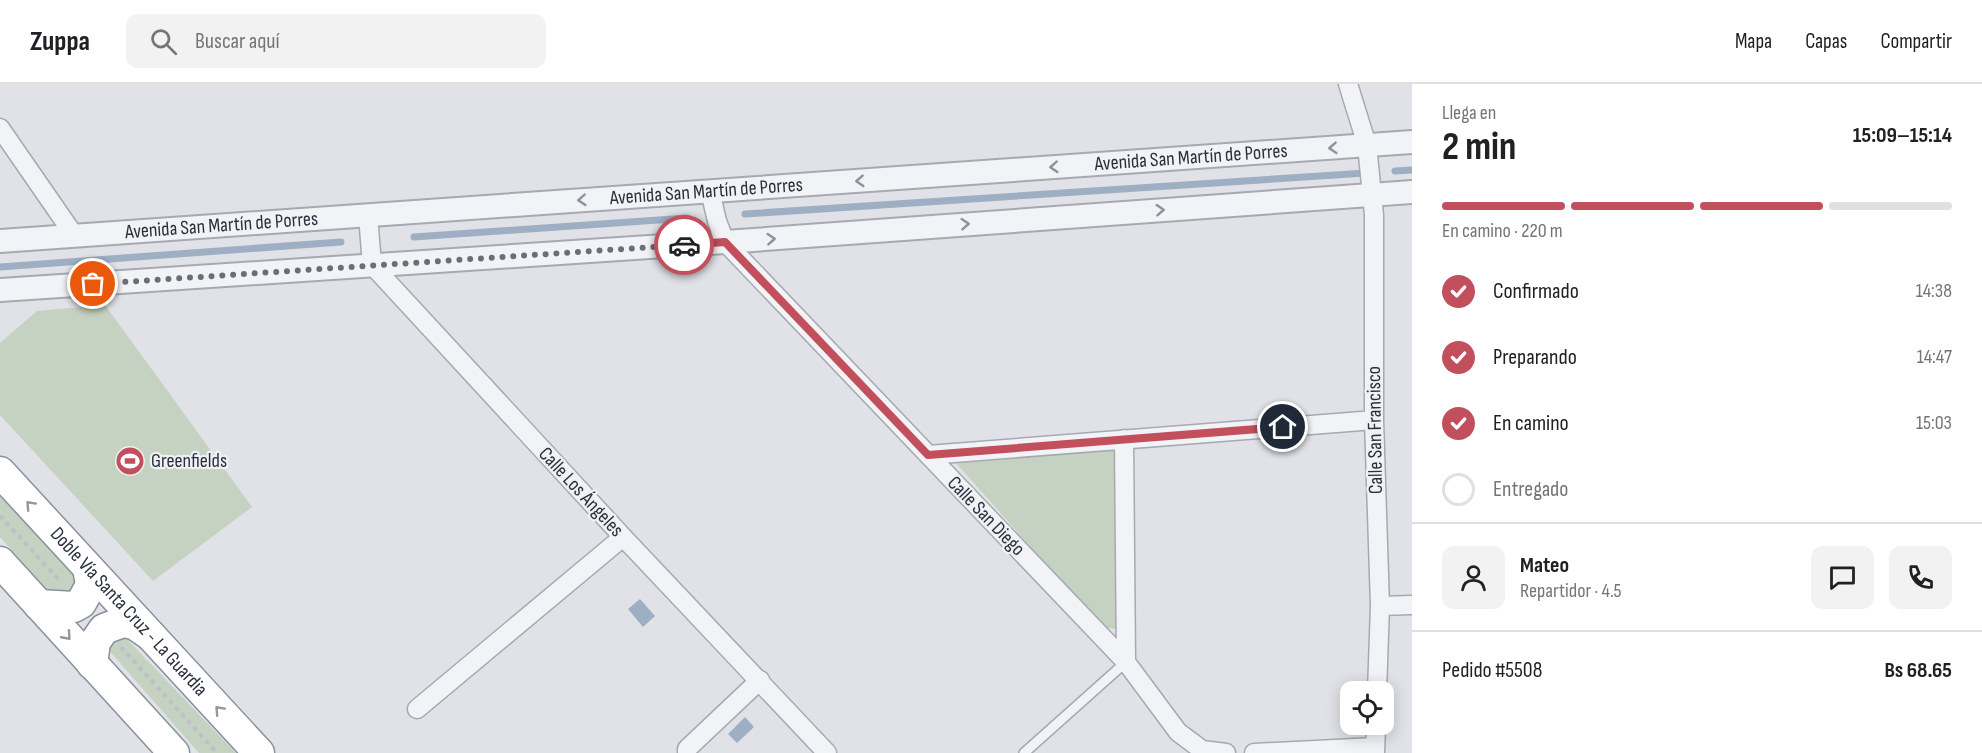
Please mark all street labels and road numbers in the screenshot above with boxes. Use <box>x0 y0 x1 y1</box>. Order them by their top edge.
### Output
street label: Avenida San Martín de Porres <box>1093 139 1288 176</box>
street label: Avenida San Martín de Porres <box>608 173 804 210</box>
street label: Avenida San Martín de Porres <box>123 207 319 244</box>
street label: Calle San Francisco <box>1362 366 1388 494</box>
street label: Calle Los Ángeles <box>533 442 629 542</box>
street label: Calle San Diego <box>942 471 1030 561</box>
street label: Doble Vía Santa Cruz - La Guardia <box>45 522 213 701</box>

